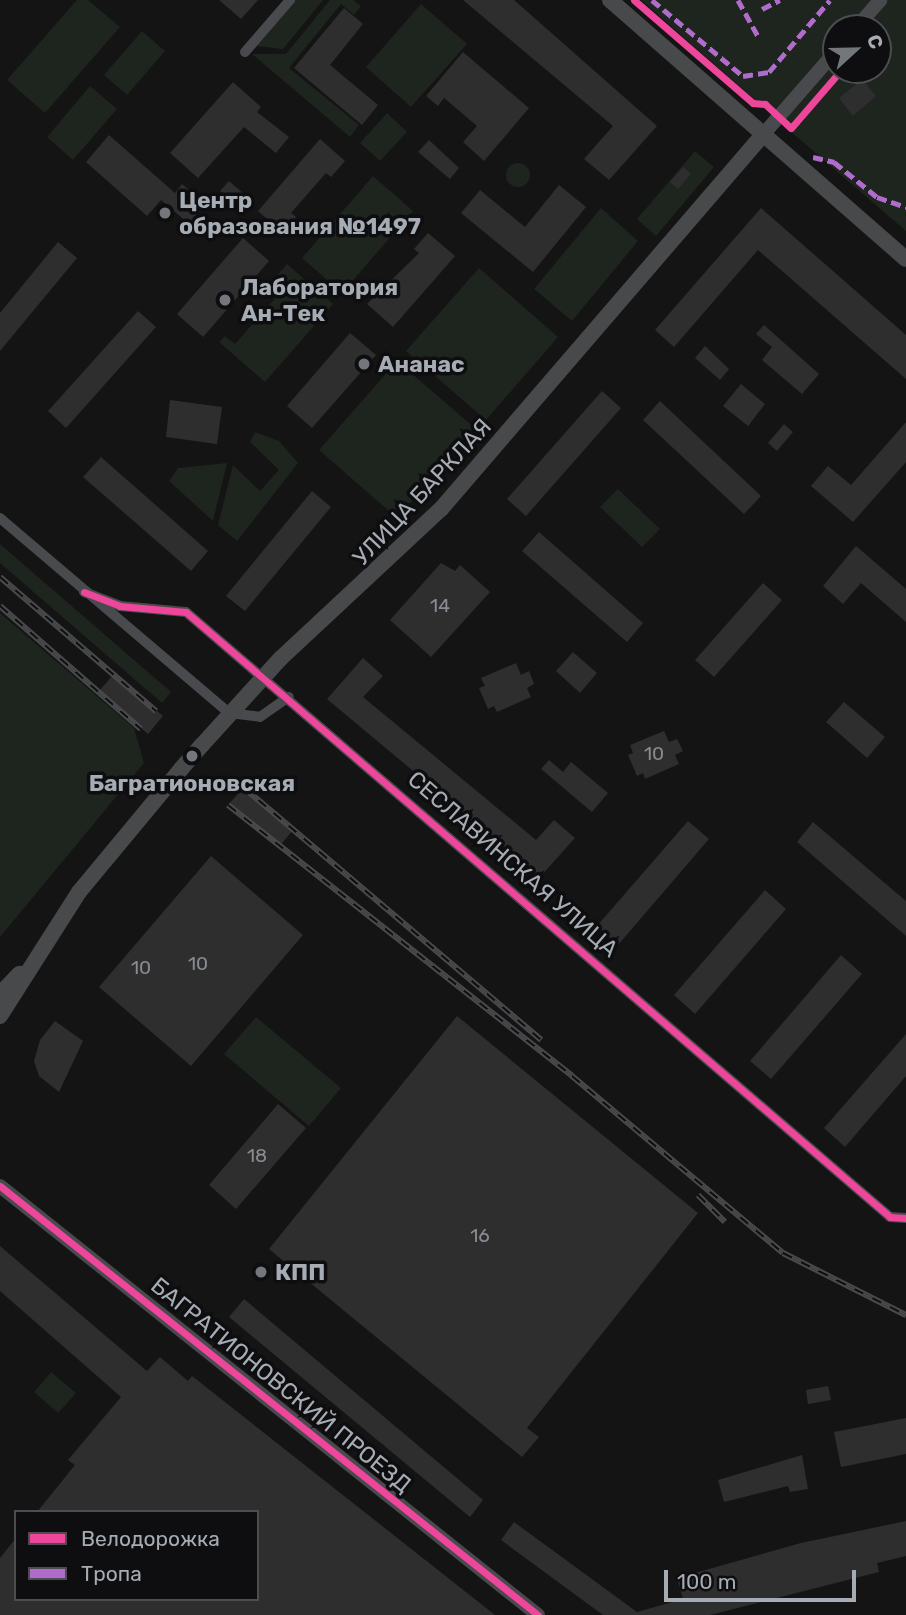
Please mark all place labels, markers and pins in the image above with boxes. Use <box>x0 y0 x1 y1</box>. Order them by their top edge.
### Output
place label: Центр образования №1497 <box>179 186 421 240</box>
marker: Центр образования №1497 <box>157 205 173 221</box>
place label: Лаборатория Ан-Тек <box>241 273 398 327</box>
marker: Лаборатория Ан-Тек <box>215 290 235 310</box>
place label: Ананас <box>378 350 465 378</box>
marker: Ананас <box>356 356 372 372</box>
marker: Багратионовская <box>182 746 202 766</box>
place label: Багратионовская <box>89 769 295 797</box>
place label: КПП <box>275 1258 325 1286</box>
marker: КПП <box>253 1264 269 1280</box>

